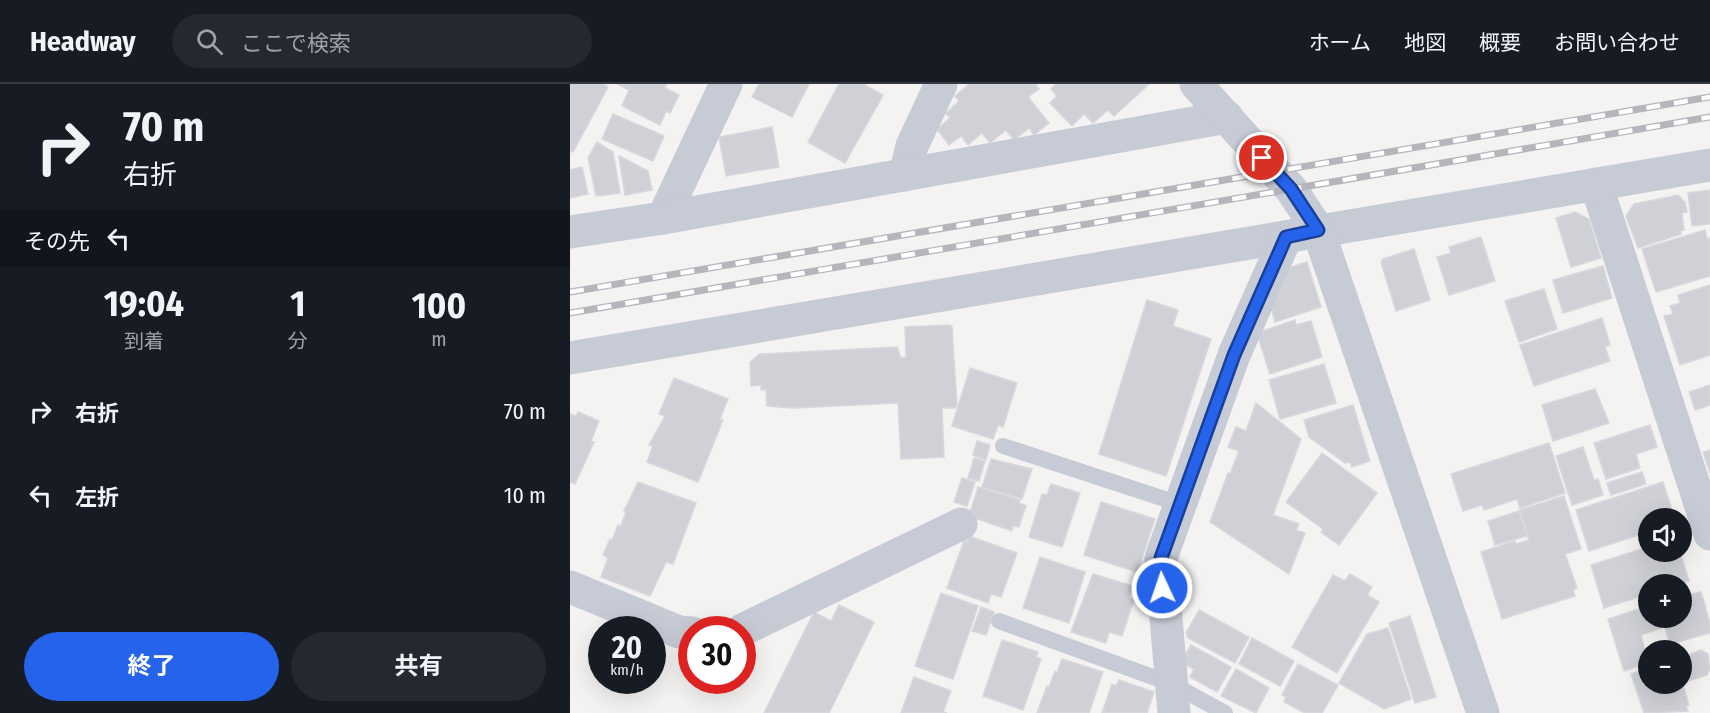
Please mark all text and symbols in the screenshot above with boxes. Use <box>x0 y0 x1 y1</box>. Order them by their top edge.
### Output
search box <box>172 14 592 68</box>
text: Headway <box>30 25 136 58</box>
icon: search <box>193 25 226 58</box>
text: ここで検索 <box>241 30 351 57</box>
text: ホーム <box>1309 30 1371 56</box>
text: 地図 <box>1404 30 1446 56</box>
text: 概要 <box>1479 30 1521 56</box>
text: お問い合わせ <box>1554 30 1680 56</box>
text: 70 m <box>123 102 204 152</box>
icon: right <box>24 108 102 186</box>
pin <box>1236 132 1287 183</box>
icon: arrive <box>1245 141 1278 174</box>
text: 右折 <box>123 159 177 191</box>
icon: left <box>102 222 135 255</box>
text: その先 <box>24 228 90 255</box>
text: 19:04 <box>104 282 184 326</box>
text: 1 <box>290 282 305 326</box>
text: 100 <box>412 284 466 328</box>
text: m <box>431 327 447 351</box>
text: 到着 <box>124 329 164 353</box>
text: 分 <box>288 329 308 353</box>
icon: right <box>24 395 57 428</box>
text: 70 m <box>504 398 546 425</box>
text: 右折 <box>75 400 119 427</box>
icon: left <box>24 479 57 512</box>
text: 10 m <box>504 482 546 509</box>
text: 左折 <box>75 484 119 511</box>
map controls <box>1638 508 1692 694</box>
button: sound <box>1638 508 1692 562</box>
position arrow <box>1130 556 1194 620</box>
button: + <box>1638 574 1692 628</box>
speed limit sign: 30 <box>678 616 756 694</box>
text: 20 <box>612 630 642 666</box>
button: 終了 <box>24 632 279 701</box>
button: 共有 <box>291 632 546 701</box>
button: − <box>1638 640 1692 694</box>
text: km/h <box>610 661 644 679</box>

